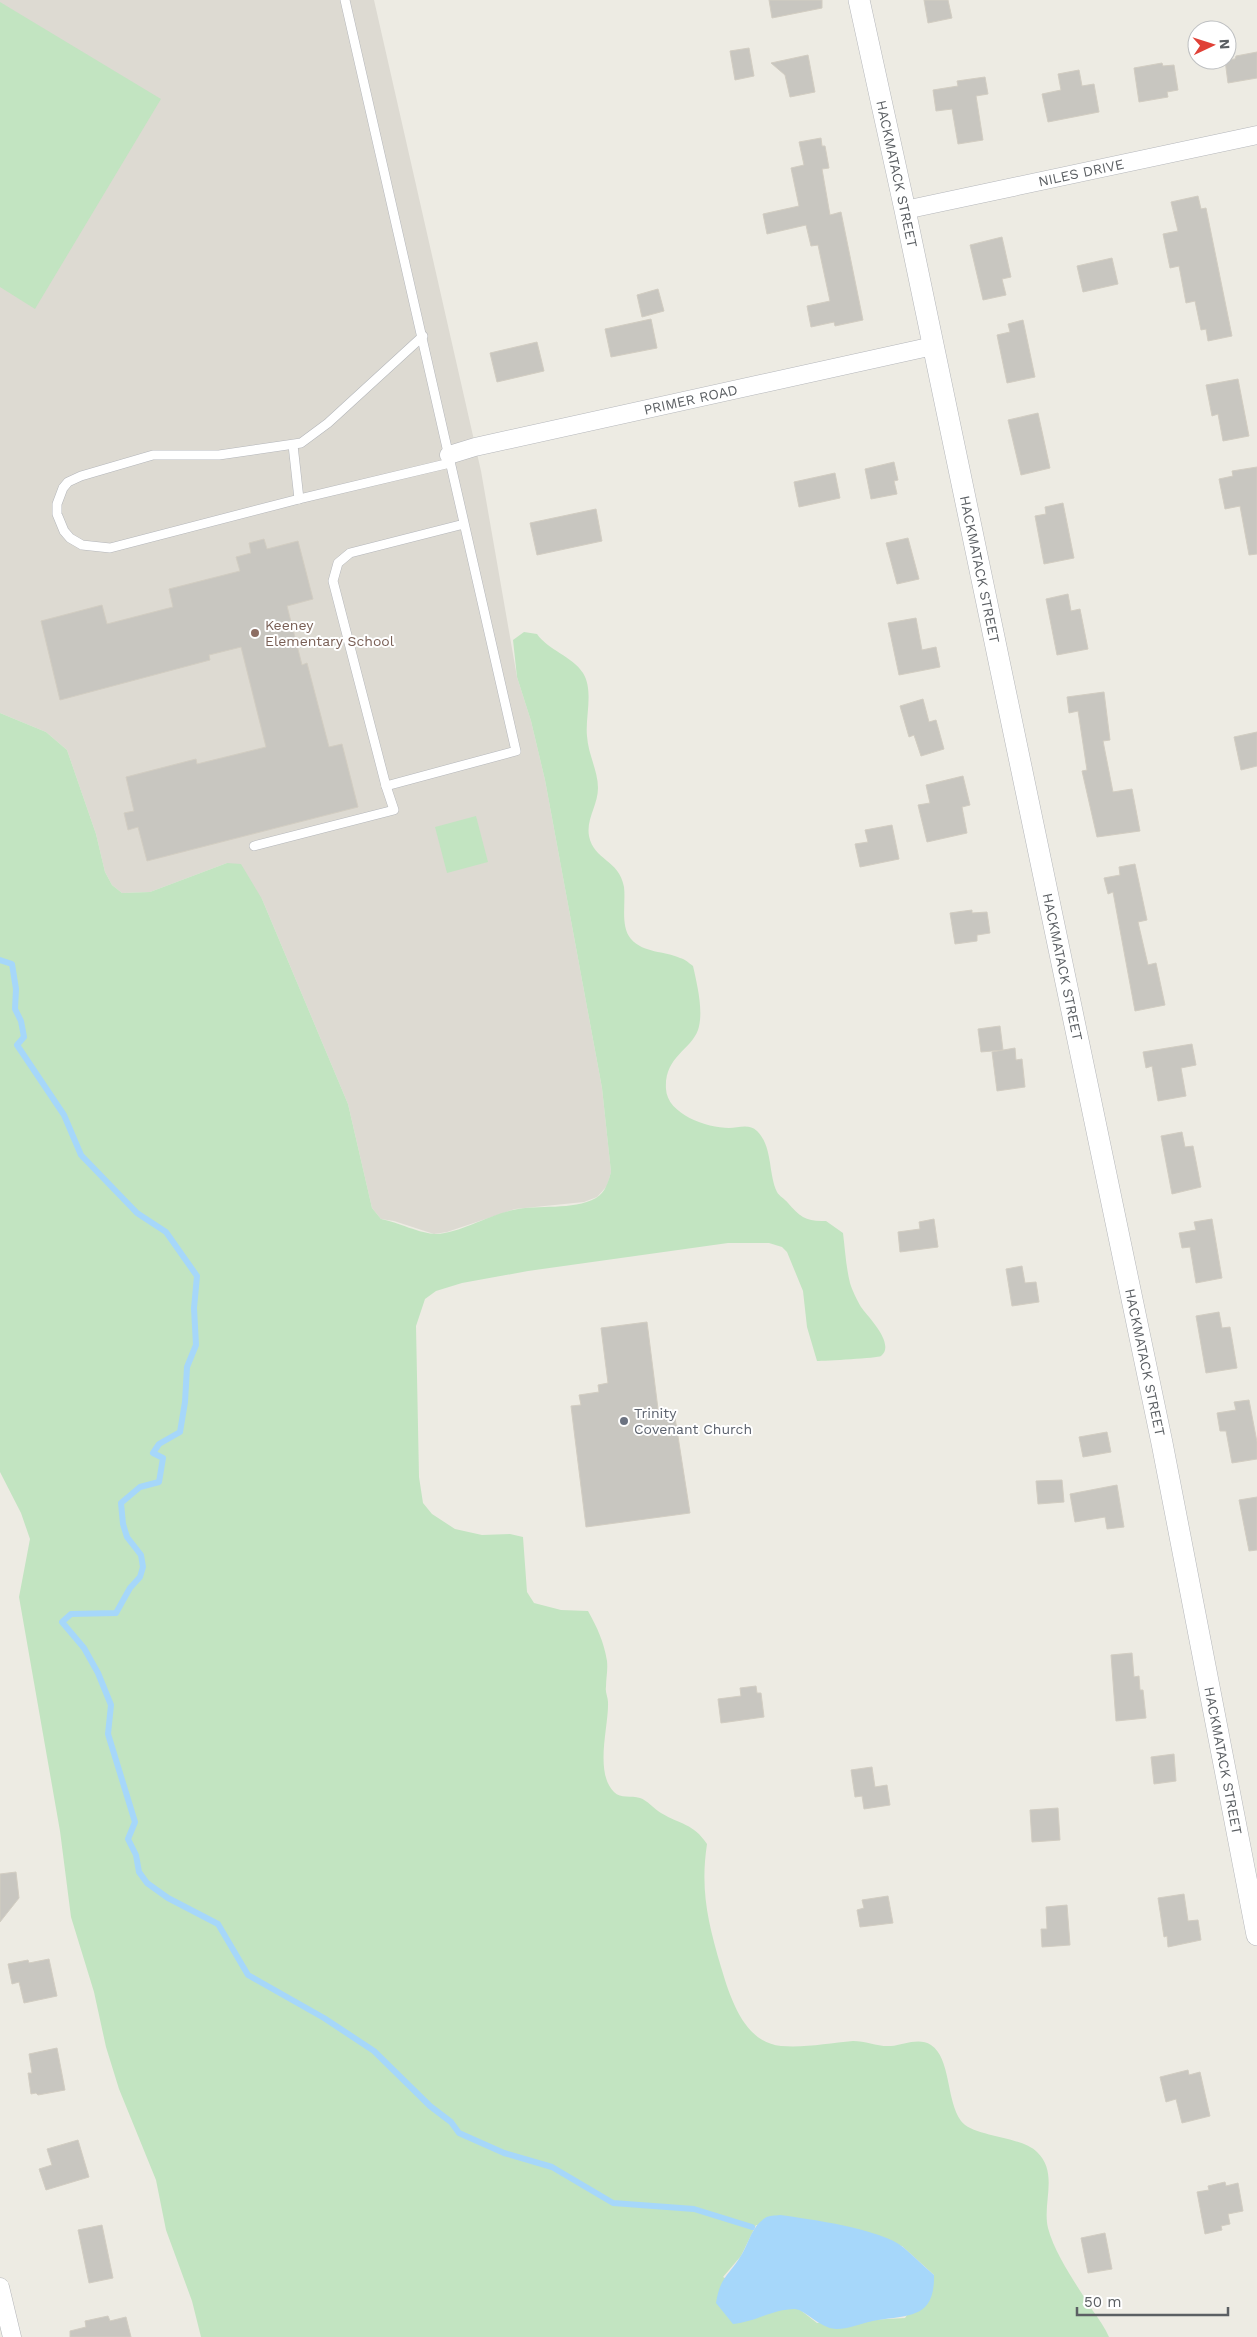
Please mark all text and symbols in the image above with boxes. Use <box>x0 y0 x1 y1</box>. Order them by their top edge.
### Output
north arrow <box>1187 20 1237 70</box>
text: N <box>1217 38 1233 50</box>
street label: HACKMATACK STREET <box>873 99 921 249</box>
street label: NILES DRIVE <box>1037 156 1125 189</box>
street label: PRIMER ROAD <box>642 381 739 418</box>
street label: HACKMATACK STREET <box>957 494 1003 645</box>
place label: Keeney Elementary School <box>265 617 395 649</box>
marker: Keeney Elementary School <box>249 627 261 639</box>
street label: HACKMATACK STREET <box>1040 892 1086 1042</box>
street label: HACKMATACK STREET <box>1122 1287 1168 1438</box>
place label: Trinity Covenant Church <box>634 1405 752 1437</box>
marker: Trinity Covenant Church <box>618 1415 630 1427</box>
street label: HACKMATACK STREET <box>1201 1685 1246 1836</box>
scale bar <box>1077 2284 1228 2316</box>
text: 50 m <box>1084 2293 1121 2311</box>

